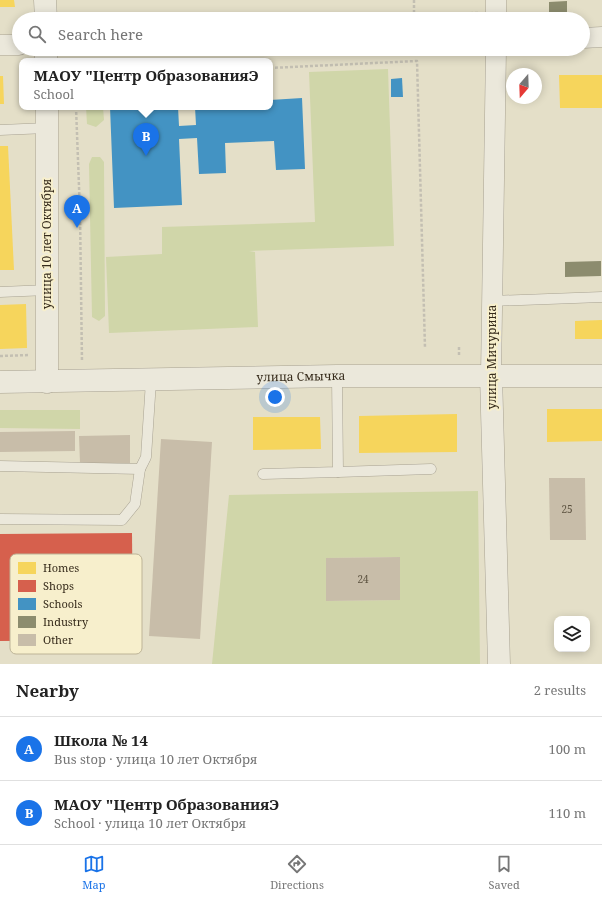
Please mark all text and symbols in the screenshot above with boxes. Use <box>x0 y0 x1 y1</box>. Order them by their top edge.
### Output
search box <box>12 12 590 56</box>
icon: search <box>26 23 48 45</box>
text: Search here <box>58 24 143 44</box>
popup <box>19 58 273 110</box>
text: МАОУ "Центр ОбразованияЭ <box>33 65 259 85</box>
north arrow <box>506 68 542 104</box>
text: School <box>33 85 74 103</box>
pin: B <box>133 123 159 156</box>
street label: улица 10 лет Октября <box>38 179 55 309</box>
pin: A <box>64 195 90 228</box>
street label: улица Мичурина <box>483 304 500 409</box>
street label: улица Смычка <box>256 367 346 385</box>
your location <box>265 387 285 407</box>
house number: 25 <box>561 502 573 516</box>
legend <box>10 554 142 654</box>
text: Homes <box>43 560 79 575</box>
house number: 24 <box>357 572 369 586</box>
text: Shops <box>43 578 74 593</box>
text: Schools <box>43 596 82 611</box>
text: Industry <box>43 614 89 629</box>
map controls <box>554 616 590 652</box>
button: layers <box>554 616 590 652</box>
text: Other <box>43 632 74 647</box>
text: Nearby <box>16 679 79 702</box>
text: 2 results <box>534 681 586 699</box>
text: Школа № 14 <box>54 730 148 750</box>
text: A <box>24 740 34 758</box>
text: 100 m <box>549 740 586 758</box>
text: Bus stop · улица 10 лет Октября <box>54 750 257 768</box>
text: МАОУ "Центр ОбразованияЭ <box>54 794 279 814</box>
text: B <box>25 804 33 822</box>
text: 110 m <box>549 804 586 822</box>
text: School · улица 10 лет Октября <box>54 814 246 832</box>
tab: Map <box>82 853 106 892</box>
tab: Directions <box>270 853 324 892</box>
tab: Saved <box>489 853 520 892</box>

